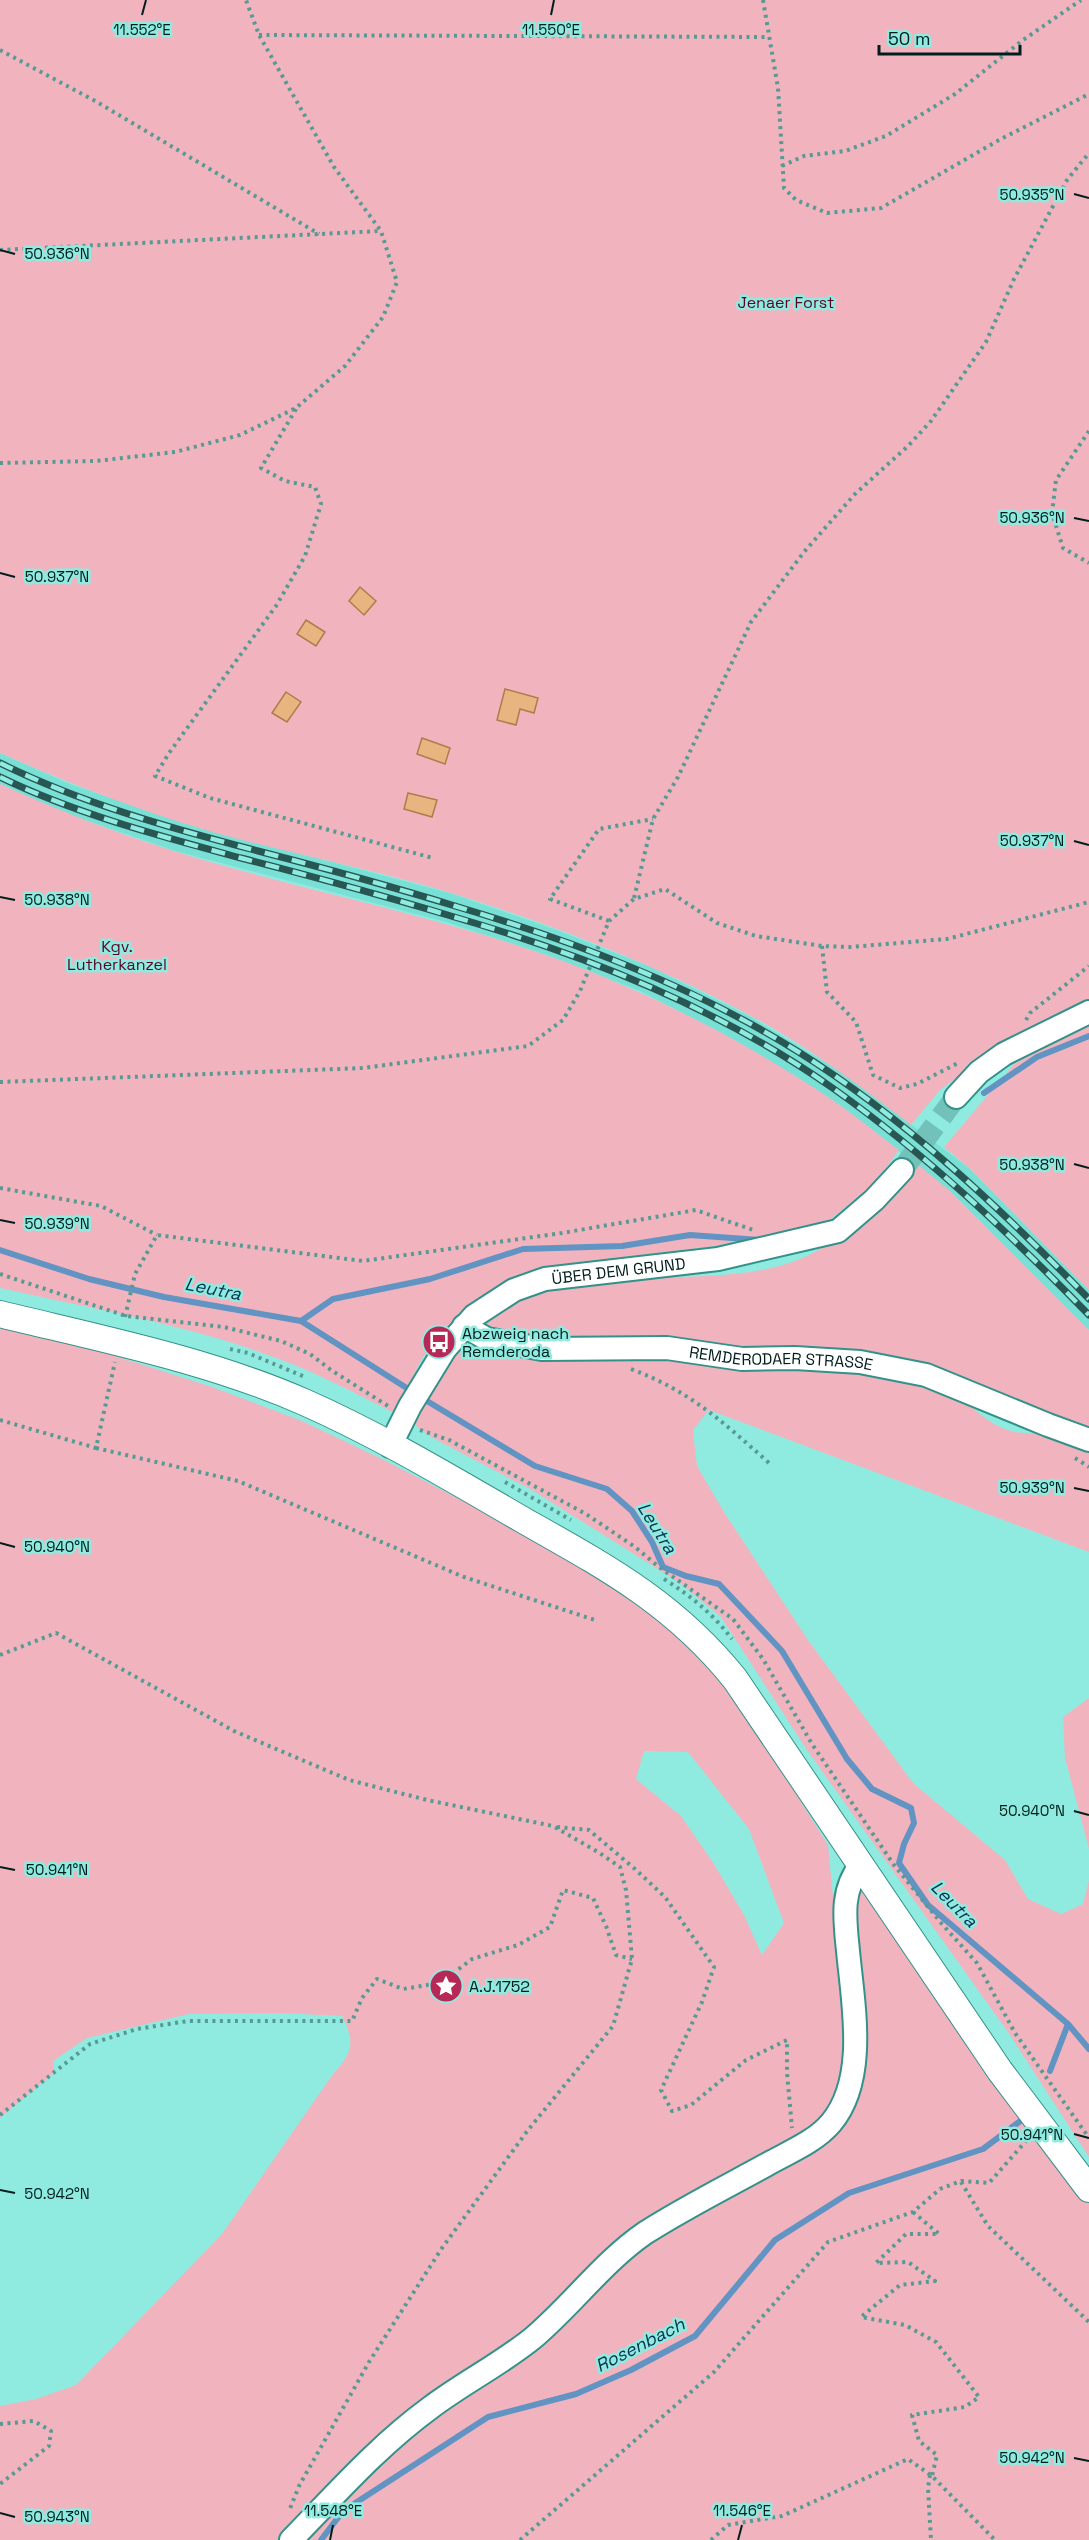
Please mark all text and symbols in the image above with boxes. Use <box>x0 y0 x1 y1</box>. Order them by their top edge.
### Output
scale bar <box>879 18 1020 56</box>
text: 11.552°E <box>113 20 171 39</box>
text: 11.550°E <box>522 20 580 39</box>
text: 50 m <box>888 27 930 50</box>
text: 50.935°N <box>999 185 1065 204</box>
text: 50.936°N <box>24 244 90 263</box>
park label: Jenaer Forst <box>738 292 834 313</box>
text: 50.936°N <box>999 508 1065 527</box>
text: 50.937°N <box>25 567 89 586</box>
text: 50.937°N <box>1000 831 1064 850</box>
text: 50.938°N <box>24 890 90 909</box>
park label: Kgv. Lutherkanzel <box>67 936 167 975</box>
text: 50.938°N <box>999 1155 1065 1174</box>
text: 50.939°N <box>24 1214 90 1233</box>
street label: ÜBER DEM GRUND <box>550 1253 687 1289</box>
water label: Leutra <box>183 1272 244 1305</box>
place label: Abzweig nach Remderoda <box>462 1323 569 1362</box>
bus stop icon: Abzweig nach Remderoda <box>421 1324 457 1360</box>
street label: REMDERODAER STRASSE <box>688 1341 875 1375</box>
text: 50.939°N <box>999 1478 1065 1497</box>
water label: Leutra <box>633 1498 683 1558</box>
text: 50.940°N <box>24 1537 90 1556</box>
text: 50.940°N <box>999 1801 1065 1820</box>
text: 50.941°N <box>26 1860 88 1879</box>
water label: Leutra <box>926 1876 983 1932</box>
place icon: A.J.1752 <box>428 1968 464 2004</box>
place label: A.J.1752 <box>469 1976 530 1997</box>
text: 50.941°N <box>1001 2125 1063 2144</box>
text: 50.942°N <box>24 2184 90 2203</box>
water label: Rosenbach <box>591 2312 689 2377</box>
text: 50.942°N <box>999 2448 1065 2467</box>
text: 11.548°E <box>304 2501 362 2520</box>
text: 11.546°E <box>713 2501 771 2520</box>
text: 50.943°N <box>24 2507 90 2526</box>

